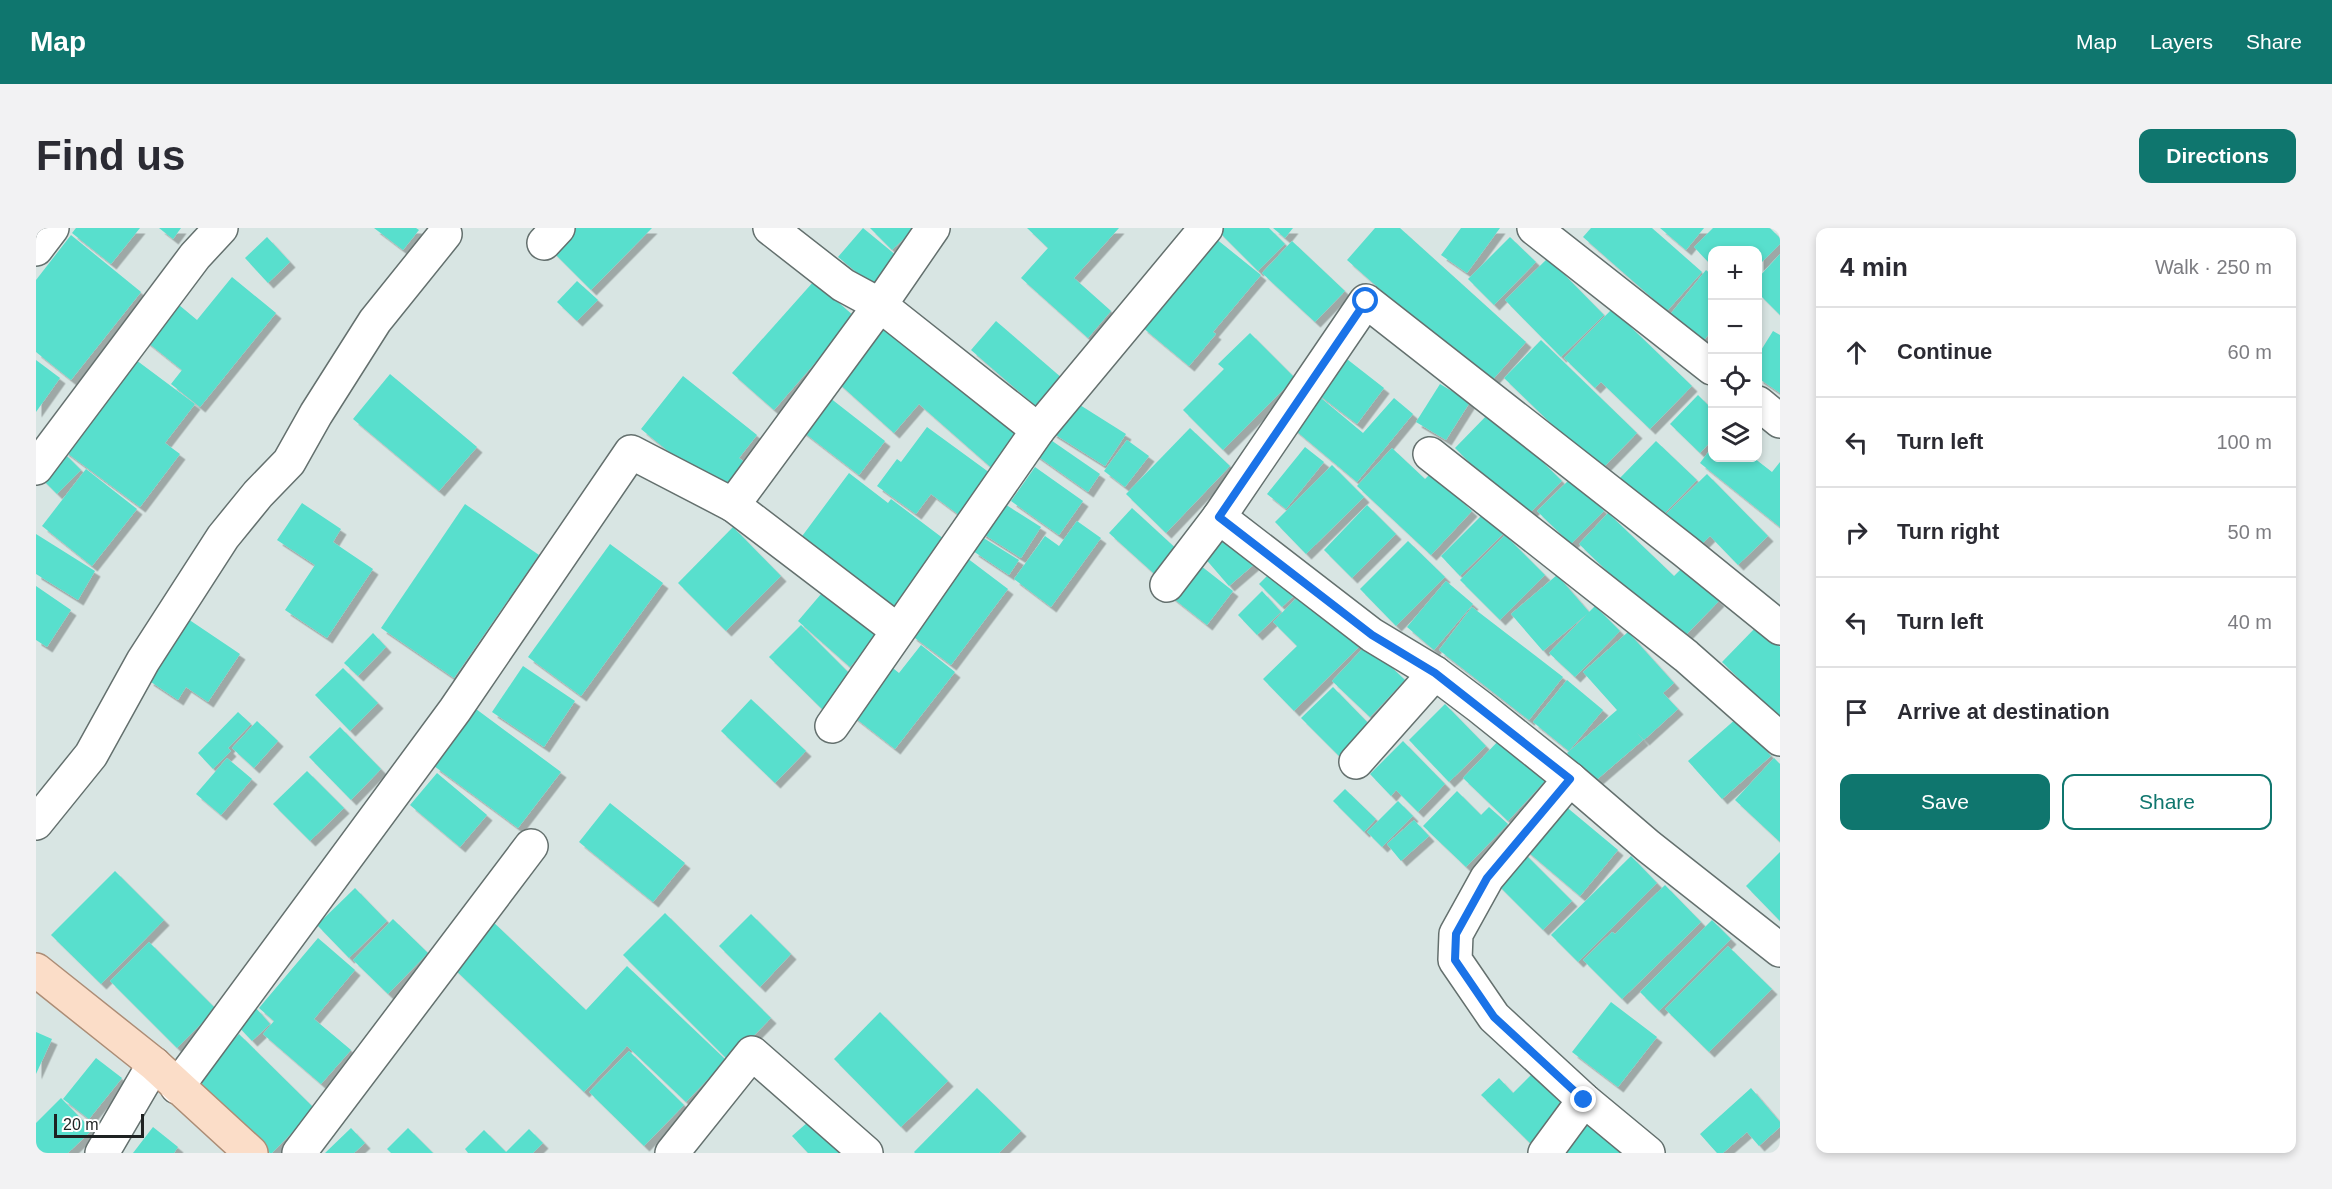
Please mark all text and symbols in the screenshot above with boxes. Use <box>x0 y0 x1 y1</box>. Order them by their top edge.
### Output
text: Map <box>30 26 86 57</box>
text: Map <box>2076 30 2117 53</box>
text: Layers <box>2150 30 2213 53</box>
text: Share <box>2246 30 2302 53</box>
button: Directions <box>2139 129 2296 183</box>
text: Find us <box>36 132 185 179</box>
map controls <box>1708 246 1762 462</box>
button: + <box>1708 246 1762 300</box>
text: 4 min <box>1840 252 1908 282</box>
text: Walk · 250 m <box>2155 256 2272 278</box>
route start <box>1352 287 1378 313</box>
button: − <box>1708 300 1762 354</box>
icon: ahead <box>1840 336 1873 369</box>
text: Continue <box>1897 339 1992 364</box>
text: 60 m <box>2228 341 2272 363</box>
button: locate <box>1708 354 1762 408</box>
button: layers <box>1708 408 1762 462</box>
icon: left <box>1840 426 1873 459</box>
text: Turn left <box>1897 429 1983 454</box>
text: 100 m <box>2216 431 2272 453</box>
icon: right <box>1840 516 1873 549</box>
text: Turn right <box>1897 519 1999 544</box>
text: 50 m <box>2228 521 2272 543</box>
icon: left <box>1840 606 1873 639</box>
text: Turn left <box>1897 609 1983 634</box>
text: 40 m <box>2228 611 2272 633</box>
icon: arrive <box>1840 696 1873 729</box>
text: Arrive at destination <box>1897 699 2110 724</box>
button: Save <box>1840 774 2050 830</box>
button: Share <box>2062 774 2272 830</box>
route end <box>1570 1086 1596 1112</box>
scale bar <box>54 1111 144 1138</box>
text: 20 m <box>63 1116 99 1133</box>

